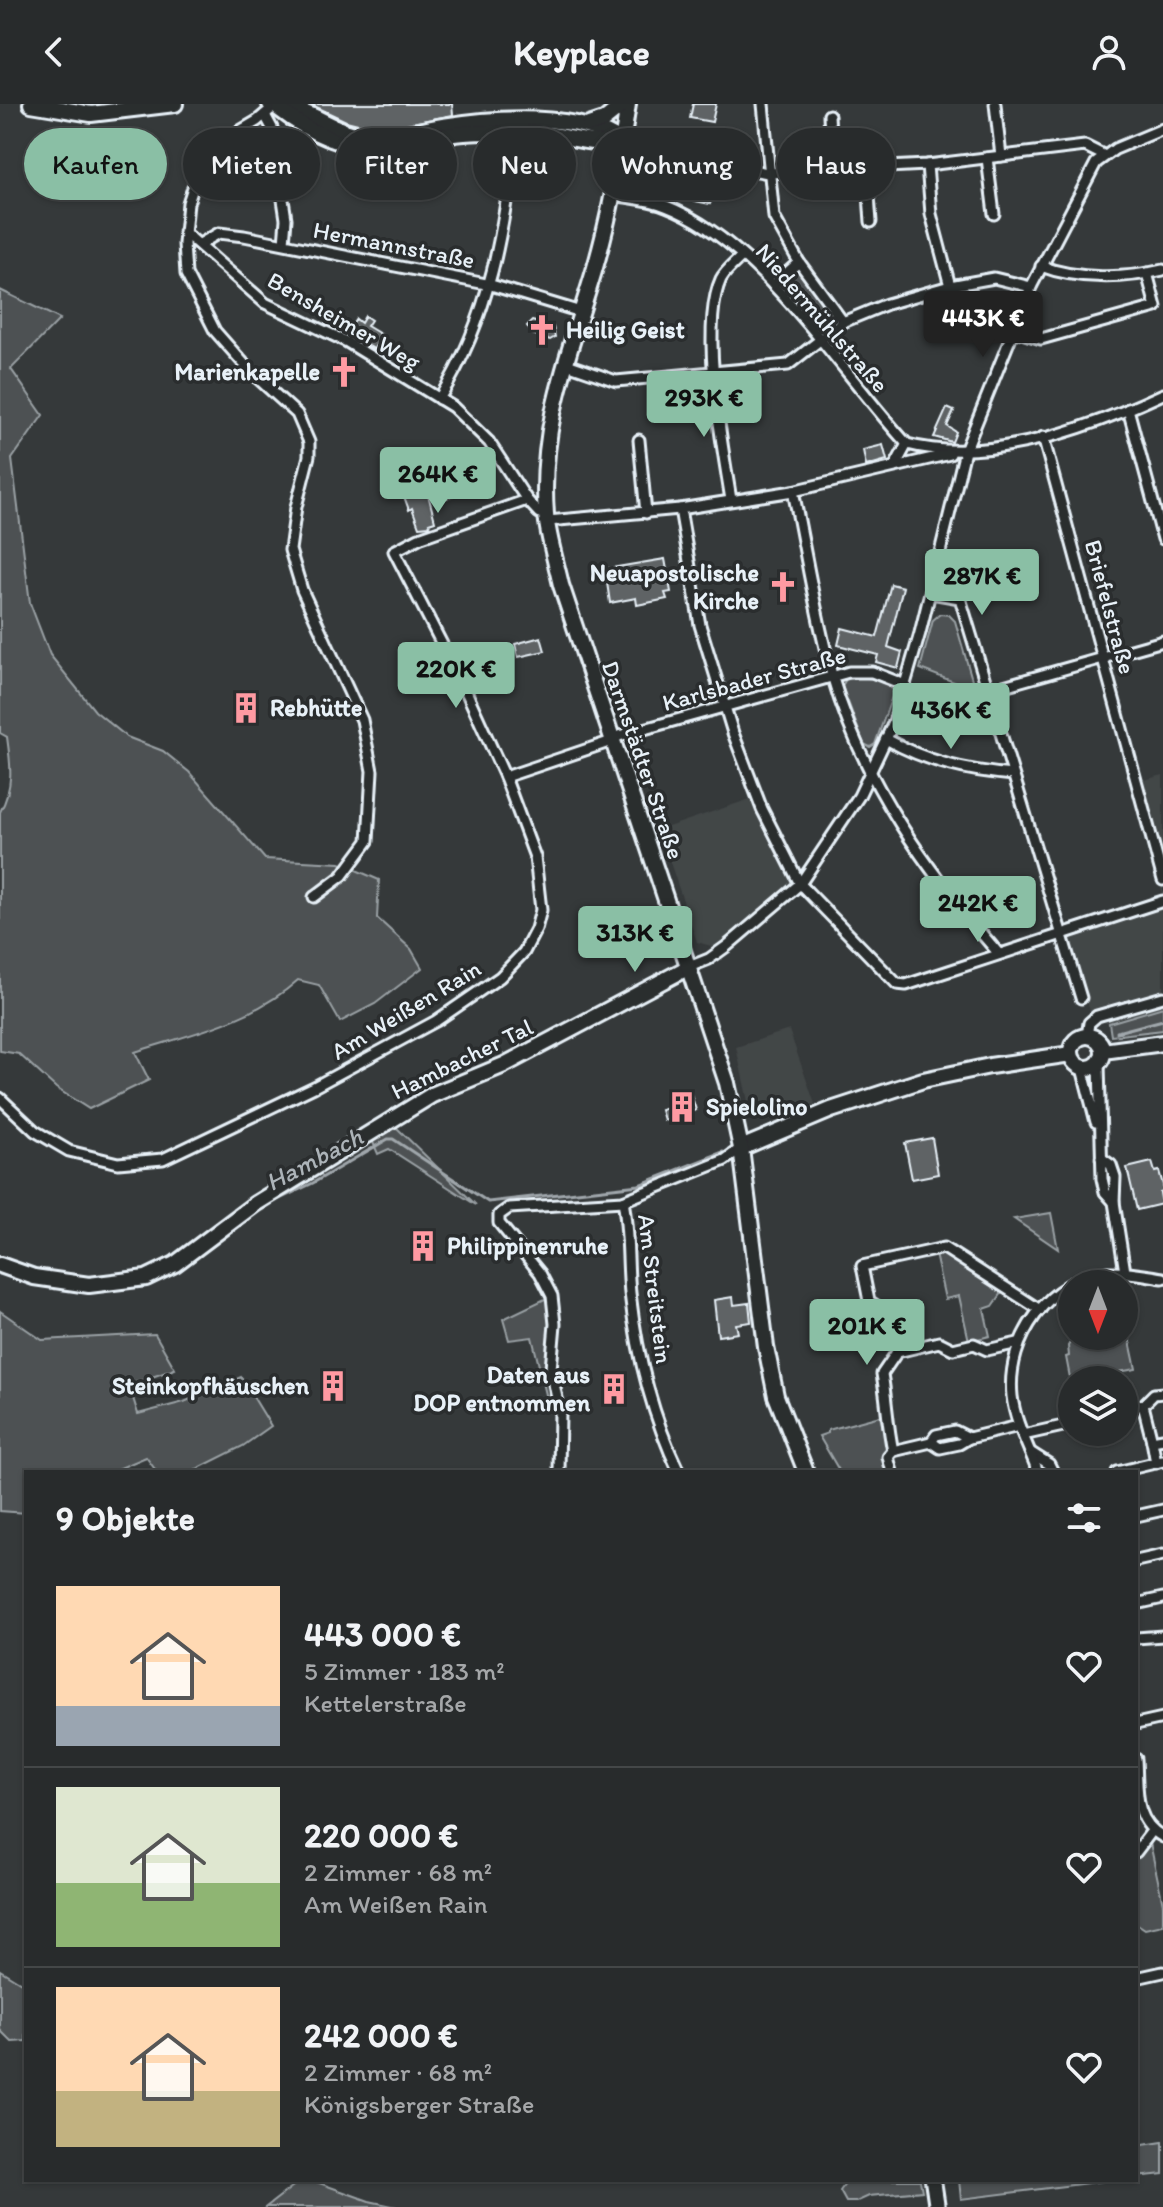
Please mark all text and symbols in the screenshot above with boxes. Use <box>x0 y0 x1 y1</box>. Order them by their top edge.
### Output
icon: back <box>32 30 76 74</box>
icon: person <box>1087 30 1131 74</box>
text: Keyplace <box>513 31 650 74</box>
chip: Kaufen <box>24 128 167 200</box>
chip: Mieten <box>183 128 320 200</box>
chip: Filter <box>336 128 457 200</box>
chip: Neu <box>473 128 576 200</box>
chip: Wohnung <box>592 128 761 200</box>
chip: Haus <box>777 128 895 200</box>
street label: Hermannstraße <box>311 215 477 274</box>
street label: Niedermühlstraße <box>750 237 895 398</box>
street label: Bensheimer Weg <box>263 265 426 376</box>
pin: 443K € <box>918 291 1048 359</box>
text: 443K € <box>942 301 1024 333</box>
church icon: Heilig Geist <box>525 313 559 347</box>
place label: Heilig Geist <box>566 315 685 345</box>
church icon: Marienkapelle <box>327 355 361 389</box>
place label: Marienkapelle <box>174 357 320 387</box>
pin: 293K € <box>639 371 769 439</box>
text: 293K € <box>665 381 743 413</box>
pin: 264K € <box>373 447 503 515</box>
text: 264K € <box>398 457 478 489</box>
street label: Briefelstraße <box>1079 537 1142 677</box>
pin: 287K € <box>917 549 1047 617</box>
place label: Neuapostolische Kirche <box>590 558 759 615</box>
text: 287K € <box>943 559 1021 591</box>
church icon: Neuapostolische Kirche <box>766 570 800 604</box>
street label: Karlsbader Straße <box>659 640 849 717</box>
pin: 220K € <box>391 642 521 710</box>
text: 220K € <box>416 652 496 684</box>
street label: Darmstädter Straße <box>596 657 691 863</box>
pin: 436K € <box>886 683 1016 751</box>
building icon: Rebhütte <box>229 691 263 725</box>
place label: Rebhütte <box>270 693 362 722</box>
text: 436K € <box>911 693 991 725</box>
pin: 242K € <box>913 876 1043 944</box>
text: 242K € <box>938 886 1018 918</box>
pin: 313K € <box>570 906 700 974</box>
text: 313K € <box>596 916 674 948</box>
street label: Am Weißen Rain <box>326 953 486 1066</box>
street label: Hambacher Tal <box>386 1012 538 1105</box>
building icon: Spielolino <box>665 1090 699 1124</box>
place label: Spielolino <box>706 1092 807 1122</box>
water label: Hambach <box>260 1120 369 1198</box>
street label: Am Streitstein <box>632 1212 679 1366</box>
building icon: Philippinenruhe <box>406 1229 440 1263</box>
place label: Philippinenruhe <box>447 1231 609 1261</box>
north arrow <box>1058 1270 1138 1350</box>
map controls <box>1058 1270 1138 1446</box>
pin: 201K € <box>802 1299 932 1367</box>
text: 201K € <box>827 1309 907 1341</box>
place label: Daten aus DOP entnommen <box>413 1360 590 1417</box>
button: layers <box>1058 1366 1138 1446</box>
building icon: Steinkopfhäuschen <box>316 1369 350 1403</box>
place label: Steinkopfhäuschen <box>112 1371 309 1401</box>
building icon: Daten aus DOP entnommen <box>597 1372 631 1406</box>
icon: filters <box>1062 1496 1106 1540</box>
text: 9 Objekte <box>56 1498 195 1539</box>
text: 443 000 € <box>304 1614 461 1655</box>
icon: home <box>120 1618 216 1714</box>
icon: heart <box>1062 1644 1106 1688</box>
text: 5 Zimmer · 183 m² <box>304 1655 505 1687</box>
text: Kettelerstraße <box>304 1687 467 1719</box>
text: 220 000 € <box>304 1815 458 1856</box>
icon: home <box>120 1819 216 1915</box>
icon: heart <box>1062 1845 1106 1889</box>
text: 2 Zimmer · 68 m² <box>304 1856 492 1888</box>
text: Am Weißen Rain <box>304 1888 488 1920</box>
text: 242 000 € <box>304 2015 458 2056</box>
icon: home <box>120 2019 216 2115</box>
icon: heart <box>1062 2045 1106 2089</box>
text: 2 Zimmer · 68 m² <box>304 2056 492 2088</box>
text: Königsberger Straße <box>304 2088 534 2120</box>

